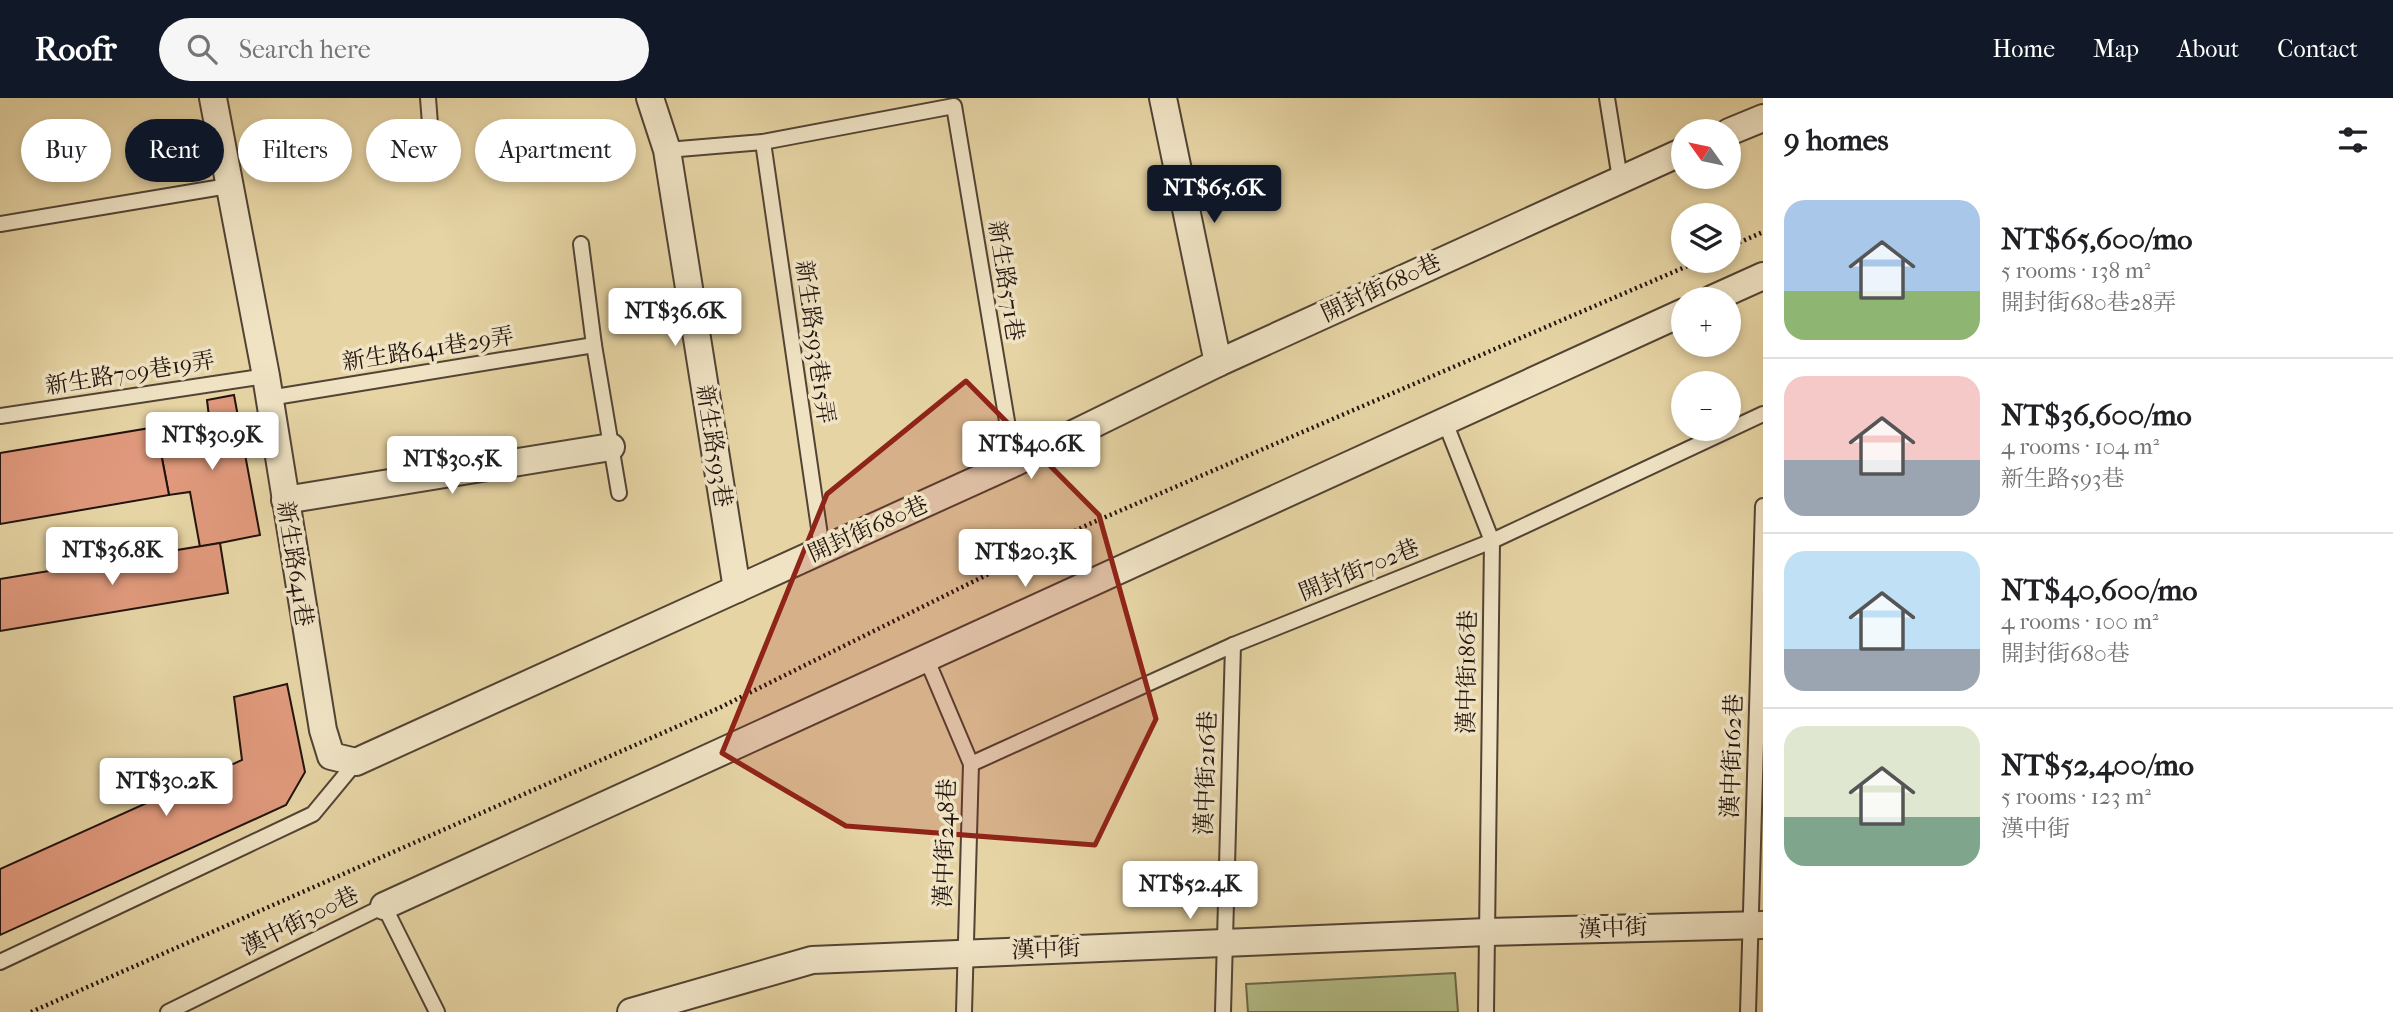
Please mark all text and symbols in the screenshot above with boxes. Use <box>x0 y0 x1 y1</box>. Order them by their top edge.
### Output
search box <box>159 18 649 81</box>
text: Roofr <box>35 30 117 69</box>
icon: search <box>183 30 221 68</box>
text: Search here <box>239 34 371 65</box>
text: Home <box>1993 35 2055 63</box>
text: Map <box>2093 35 2139 63</box>
text: About <box>2177 35 2239 63</box>
text: Contact <box>2277 35 2358 63</box>
chip: Buy <box>21 119 111 182</box>
chip: Rent <box>125 119 224 182</box>
chip: Filters <box>238 119 352 182</box>
chip: New <box>366 119 461 182</box>
chip: Apartment <box>475 119 636 182</box>
north arrow <box>1671 119 1741 189</box>
map controls <box>1671 119 1741 441</box>
icon: filters <box>2334 121 2372 159</box>
text: 9 homes <box>1784 123 1889 158</box>
pin: NT$65.6K <box>1142 166 1286 225</box>
text: NT$65.6K <box>1163 174 1265 201</box>
button: layers <box>1671 203 1741 273</box>
street label: 新生路571巷 <box>983 219 1029 343</box>
text: NT$65,600/mo <box>2001 222 2192 257</box>
icon: home <box>1840 228 1924 312</box>
street label: 開封街680巷 <box>1317 249 1445 327</box>
text: 5 rooms · 138 m² <box>2001 257 2151 284</box>
street label: 新生路593巷15弄 <box>790 259 840 425</box>
button: + <box>1671 287 1741 357</box>
pin: NT$36.6K <box>603 288 747 348</box>
text: 開封街680巷28弄 <box>2001 289 2176 316</box>
text: NT$36.6K <box>624 297 726 324</box>
street label: 新生路641巷29弄 <box>340 322 516 376</box>
street label: 新生路709巷19弄 <box>43 346 217 400</box>
button: − <box>1671 371 1741 441</box>
street label: 新生路593巷 <box>691 383 737 509</box>
text: NT$36,600/mo <box>2001 398 2192 433</box>
icon: home <box>1840 404 1924 488</box>
pin: NT$30.9K <box>140 412 284 472</box>
text: NT$30.9K <box>162 421 262 448</box>
pin: NT$40.6K <box>959 422 1103 481</box>
text: NT$40.6K <box>978 430 1084 457</box>
text: 4 rooms · 104 m² <box>2001 433 2159 460</box>
pin: NT$30.5K <box>380 436 524 496</box>
text: NT$30.5K <box>403 445 501 472</box>
text: 新生路593巷 <box>2001 465 2124 492</box>
street label: 開封街680巷 <box>804 490 932 568</box>
street label: 新生路641巷 <box>272 500 318 628</box>
pin: NT$36.8K <box>40 528 184 587</box>
pin: NT$20.3K <box>953 530 1097 589</box>
street label: 開封街702巷 <box>1295 534 1423 606</box>
text: NT$36.8K <box>62 536 162 563</box>
text: NT$20.3K <box>975 538 1075 565</box>
text: NT$40,600/mo <box>2001 573 2197 608</box>
icon: home <box>1840 579 1924 663</box>
text: 4 rooms · 100 m² <box>2001 608 2159 635</box>
street label: 漢中街186巷 <box>1452 610 1482 734</box>
text: 開封街680巷 <box>2001 640 2130 667</box>
street label: 漢中街162巷 <box>1716 693 1748 819</box>
street label: 漢中街216巷 <box>1190 710 1222 836</box>
text: NT$52,400/mo <box>2001 748 2194 783</box>
icon: home <box>1840 754 1924 838</box>
pin: NT$30.2K <box>94 758 238 818</box>
text: NT$30.2K <box>116 767 216 794</box>
street label: 漢中街248巷 <box>929 778 961 908</box>
text: 5 rooms · 123 m² <box>2001 783 2151 810</box>
text: 漢中街 <box>2001 815 2070 842</box>
pin: NT$52.4K <box>1118 862 1262 921</box>
text: NT$52.4K <box>1139 870 1241 897</box>
street label: 漢中街300巷 <box>237 881 363 961</box>
street label: 漢中街 <box>1578 913 1648 943</box>
street label: 漢中街 <box>1011 934 1081 964</box>

